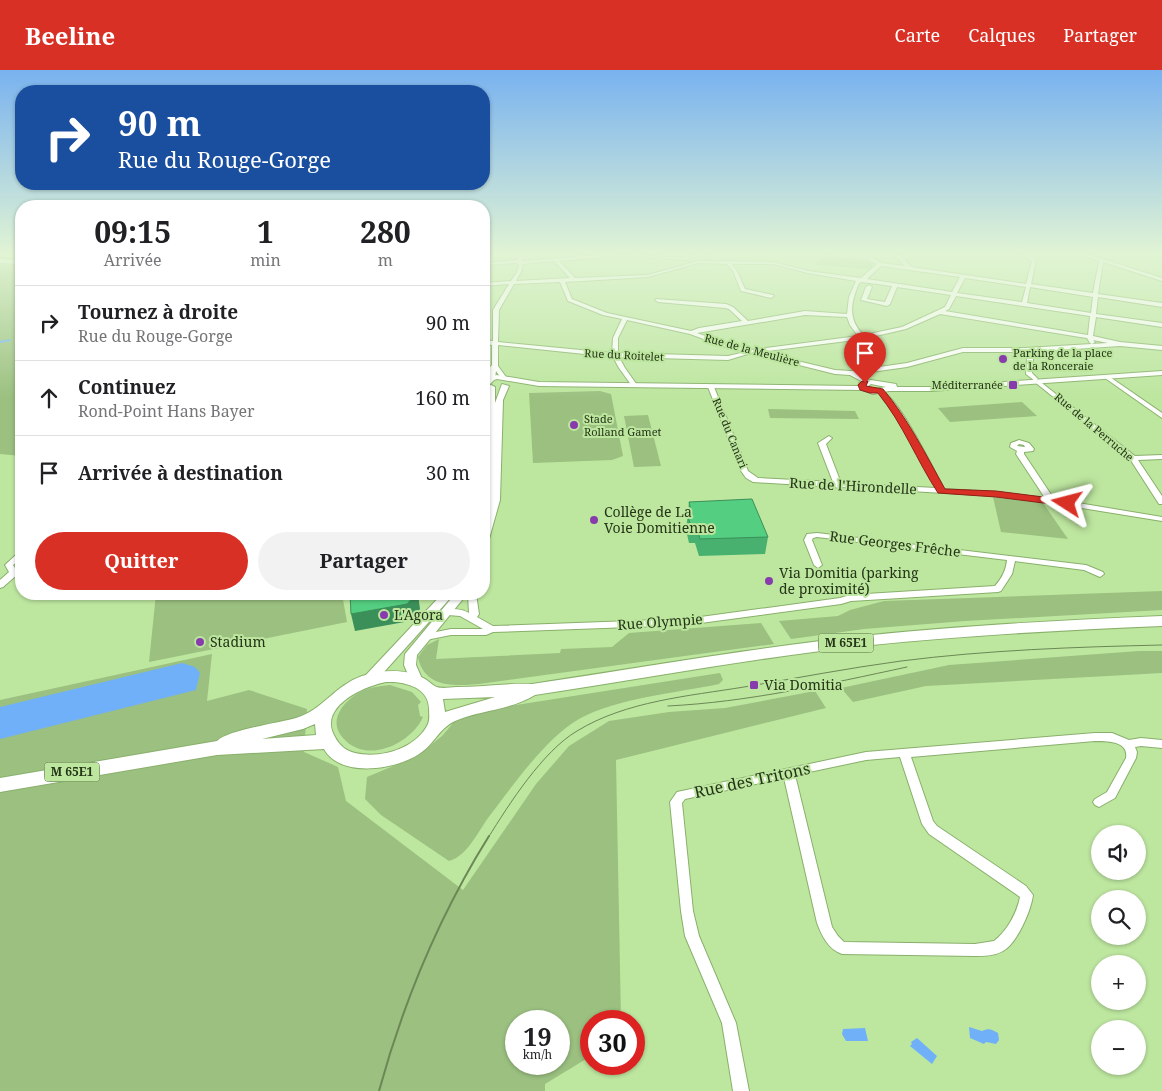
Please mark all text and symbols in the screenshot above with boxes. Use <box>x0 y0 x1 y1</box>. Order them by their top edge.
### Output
text: Beeline <box>25 19 115 52</box>
text: Carte <box>895 23 940 47</box>
text: Calques <box>968 23 1035 47</box>
text: Partager <box>1063 23 1137 47</box>
text: 90 m <box>118 99 201 146</box>
icon: right <box>35 105 100 170</box>
text: Rue du Rouge-Gorge <box>118 144 331 174</box>
text: 09:15 <box>94 211 171 252</box>
text: 1 <box>257 211 274 252</box>
text: 280 <box>360 211 411 252</box>
text: Arrivée <box>104 249 162 271</box>
text: min <box>250 249 281 271</box>
text: m <box>378 249 393 271</box>
text: Tournez à droite <box>78 299 238 325</box>
icon: right <box>35 309 63 337</box>
text: 90 m <box>426 310 470 336</box>
text: Rue du Rouge-Gorge <box>78 325 233 347</box>
street label: Rue de la Meulière <box>703 330 801 369</box>
pin <box>844 332 886 383</box>
icon: arrive <box>851 339 879 367</box>
street label: Rue du Roitelet <box>584 345 664 364</box>
place label: Parking de la place de la Ronceraie <box>1013 345 1113 373</box>
marker: Parking de la place de la Ronceraie <box>997 353 1009 365</box>
text: Continuez <box>78 374 176 400</box>
place label: Méditerranée <box>932 377 1003 392</box>
marker: Méditerranée <box>1007 379 1019 391</box>
icon: ahead <box>35 384 63 412</box>
text: 160 m <box>415 385 470 411</box>
street label: Rue de la Perruche <box>1052 389 1137 464</box>
street label: Rue du Canari <box>710 395 752 471</box>
text: Rond-Point Hans Bayer <box>78 400 255 422</box>
place label: Stade Rolland Gamet <box>584 411 662 439</box>
marker: Stade Rolland Gamet <box>568 419 580 431</box>
icon: arrive <box>35 459 63 487</box>
text: Arrivée à destination <box>78 460 283 486</box>
text: 30 m <box>426 460 470 486</box>
street label: Rue de l'Hirondelle <box>789 473 917 498</box>
position arrow <box>1040 476 1092 528</box>
place label: Collège de La Voie Domitienne <box>604 502 715 537</box>
marker: Collège de La Voie Domitienne <box>588 514 600 526</box>
street label: Rue Georges Frêche <box>828 526 962 561</box>
button: Quitter <box>35 532 248 590</box>
button: Partager <box>258 532 470 590</box>
place label: Via Domitia (parking de proximité) <box>779 563 919 598</box>
marker: Via Domitia (parking de proximité) <box>763 575 775 587</box>
place label: L'Agora <box>394 605 443 624</box>
marker: L'Agora <box>378 609 390 621</box>
street label: Rue Olympie <box>617 609 703 634</box>
place label: Stadium <box>210 632 266 651</box>
road number: M 65E1 <box>818 634 874 652</box>
marker: Stadium <box>194 636 206 648</box>
place label: Via Domitia <box>764 675 843 694</box>
marker: Via Domitia <box>748 679 760 691</box>
street label: Rue des Tritons <box>692 757 812 803</box>
road number: M 65E1 <box>44 762 100 782</box>
map controls <box>1091 825 1146 1075</box>
button: sound <box>1091 825 1146 880</box>
button: search <box>1091 890 1146 945</box>
button: + <box>1091 955 1146 1010</box>
speed limit sign: 30 <box>580 1010 645 1075</box>
text: 19 <box>523 1019 552 1053</box>
button: − <box>1091 1020 1146 1075</box>
text: km/h <box>523 1046 552 1063</box>

